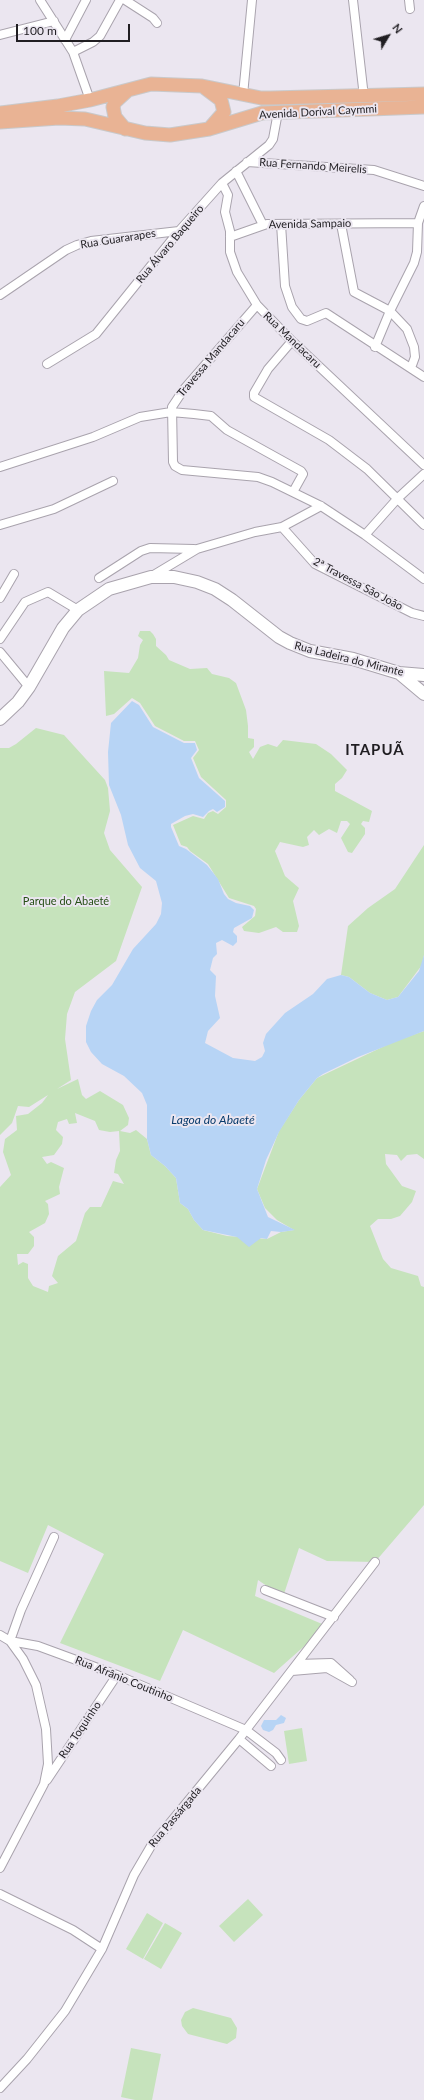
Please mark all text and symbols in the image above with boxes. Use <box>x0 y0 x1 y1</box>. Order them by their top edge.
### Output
scale bar <box>18 16 132 42</box>
north arrow <box>368 16 408 56</box>
text: N <box>390 21 406 36</box>
text: 100 m <box>23 23 57 38</box>
street label: Avenida Dorival Caymmi <box>259 102 377 122</box>
street label: Rua Fernando Meirelis <box>259 156 367 176</box>
street label: Rua Álvaro Baqueiro <box>133 202 207 286</box>
street label: Avenida Sampaio <box>269 217 351 231</box>
street label: Rua Guararapes <box>79 227 157 251</box>
street label: Rua Mandacaru <box>260 309 324 371</box>
street label: Travessa Mandacaru <box>175 316 247 400</box>
street label: 2ª Travessa São João <box>311 555 405 613</box>
street label: Rua Ladeira do Mirante <box>293 639 405 679</box>
district label: ITAPUÃ <box>345 741 405 759</box>
park label: Parque do Abaeté <box>23 894 109 908</box>
water label: Lagoa do Abaeté <box>171 1113 255 1127</box>
street label: Rua Afrânio Coutinho <box>73 1653 175 1705</box>
street label: Rua Toquinho <box>56 1699 104 1761</box>
street label: Rua Passárgada <box>146 1784 204 1850</box>

